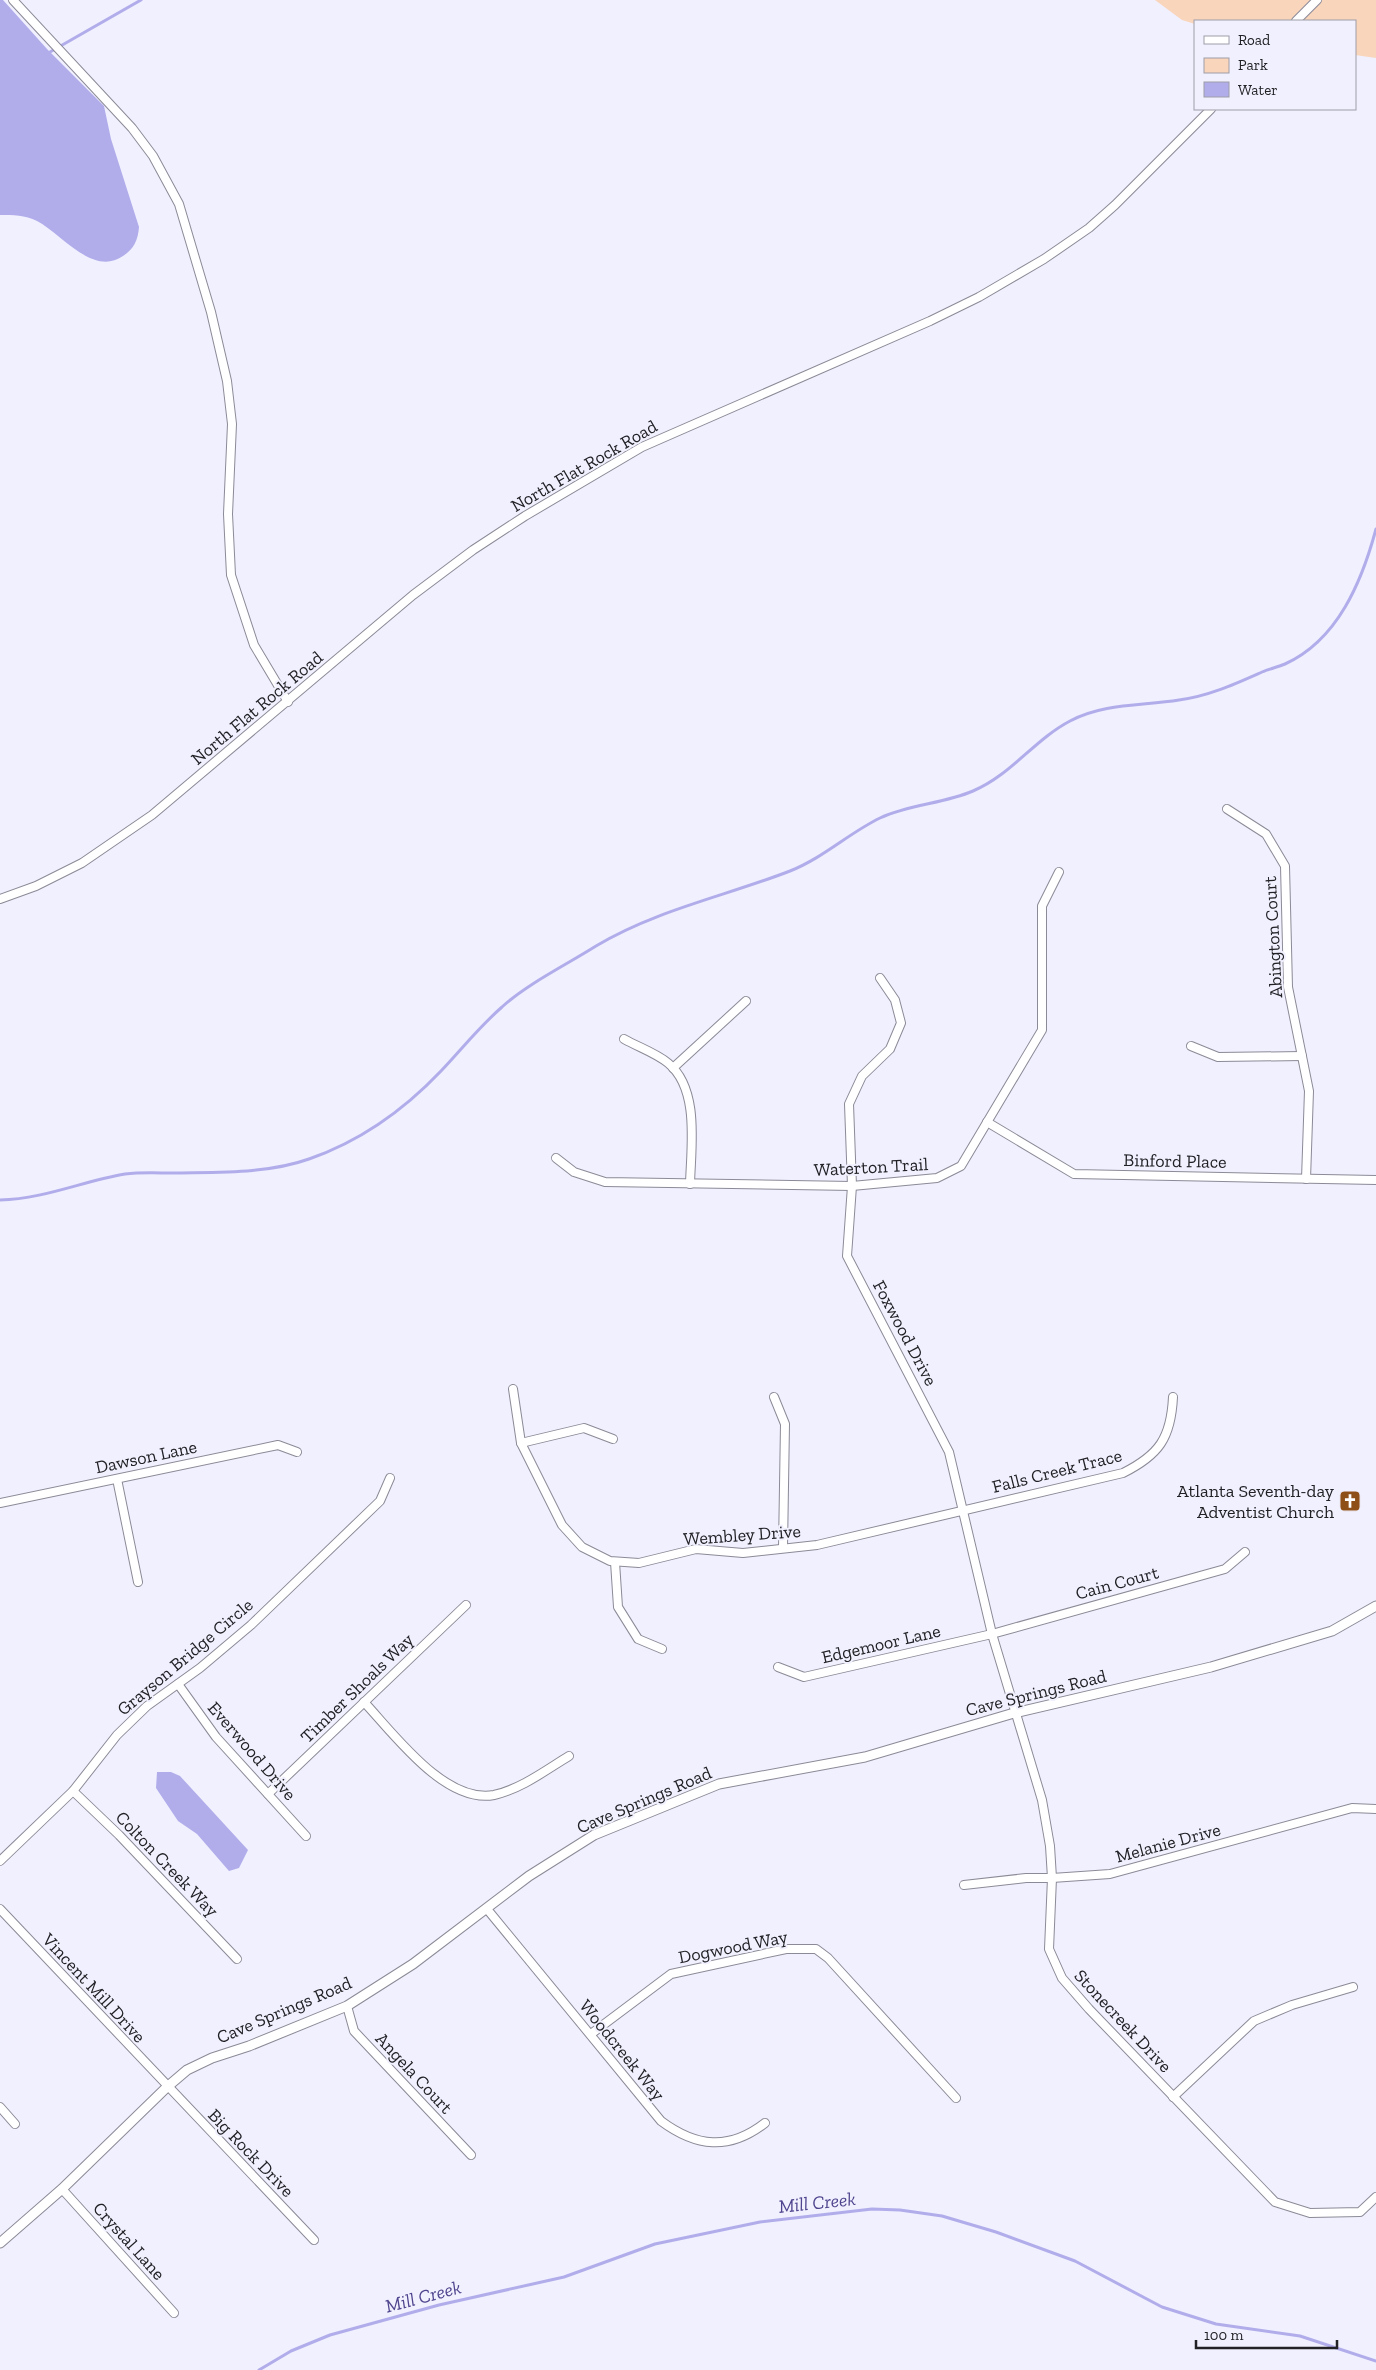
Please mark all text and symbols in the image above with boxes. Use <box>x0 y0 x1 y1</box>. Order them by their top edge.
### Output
legend <box>1194 20 1356 110</box>
text: Road <box>1238 31 1271 49</box>
text: Park <box>1238 56 1268 74</box>
text: Water <box>1238 81 1278 99</box>
street label: North Flat Rock Road <box>507 415 661 517</box>
street label: North Flat Rock Road <box>187 646 327 770</box>
street label: Abington Court <box>1259 875 1287 998</box>
street label: Binford Place <box>1123 1149 1227 1173</box>
street label: Waterton Trail <box>813 1153 929 1181</box>
street label: Foxwood Drive <box>868 1277 942 1389</box>
street label: Dawson Lane <box>93 1435 199 1479</box>
street label: Falls Creek Trace <box>990 1444 1124 1498</box>
place label: Atlanta Seventh-day Adventist Church <box>1177 1480 1335 1523</box>
church icon: Atlanta Seventh-day Adventist Church <box>1338 1489 1362 1513</box>
street label: Wembley Drive <box>683 1520 801 1550</box>
street label: Cain Court <box>1073 1561 1161 1605</box>
street label: Grayson Bridge Circle <box>113 1594 257 1720</box>
street label: Edgemoor Lane <box>819 1620 943 1668</box>
street label: Timber Shoals Way <box>296 1628 419 1747</box>
street label: Cave Springs Road <box>963 1665 1109 1721</box>
street label: Everwood Drive <box>203 1697 301 1805</box>
street label: Cave Springs Road <box>573 1762 715 1838</box>
street label: Colton Creek Way <box>111 1807 224 1922</box>
street label: Melanie Drive <box>1113 1818 1223 1868</box>
street label: Dogwood Way <box>677 1925 790 1968</box>
street label: Vincent Mill Drive <box>37 1928 150 2047</box>
street label: Stonecreek Drive <box>1070 1965 1176 2077</box>
street label: Cave Springs Road <box>213 1972 355 2048</box>
street label: Woodcreek Way <box>575 1995 670 2106</box>
street label: Angela Court <box>371 2028 457 2118</box>
street label: Big Rock Drive <box>203 2104 299 2202</box>
water label: Mill Creek <box>777 2187 857 2218</box>
street label: Crystal Lane <box>88 2197 170 2285</box>
water label: Mill Creek <box>383 2275 464 2318</box>
scale bar <box>1196 2318 1337 2350</box>
text: 100 m <box>1204 2326 1243 2344</box>

